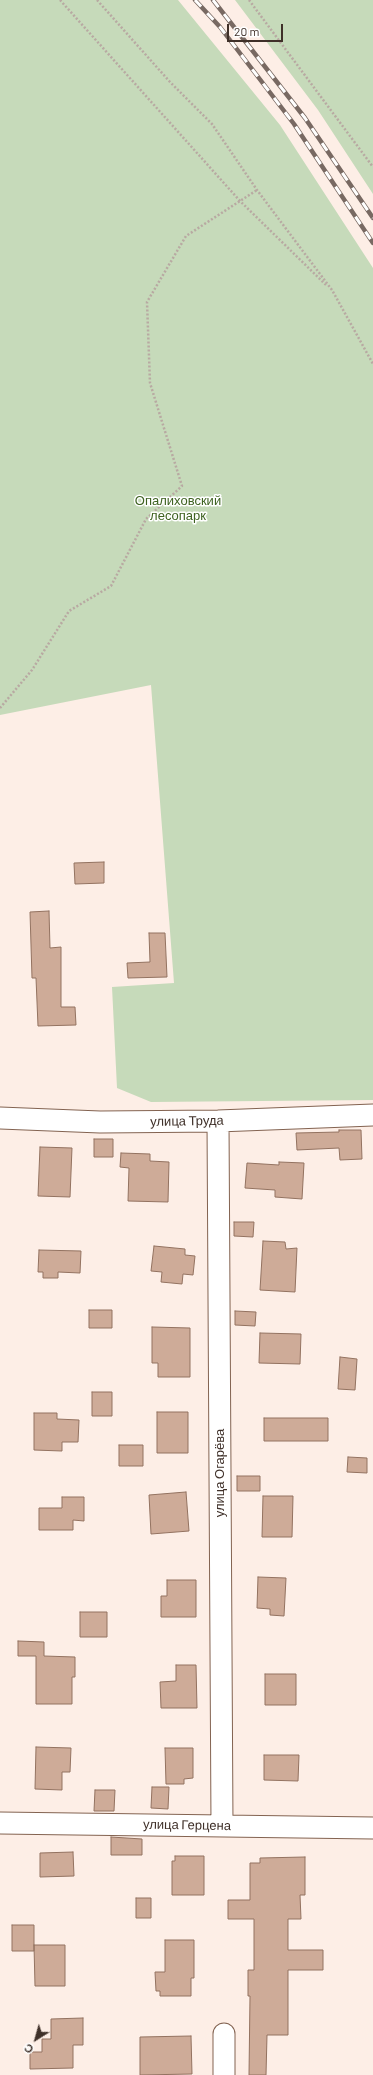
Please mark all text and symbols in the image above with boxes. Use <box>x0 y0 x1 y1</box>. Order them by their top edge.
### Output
scale bar <box>229 16 285 42</box>
text: 20 m <box>234 24 260 38</box>
park label: Опалиховский лесопарк <box>135 493 221 524</box>
street label: улица Труда <box>150 1113 224 1129</box>
street label: улица Огарёва <box>212 1429 228 1517</box>
street label: улица Герцена <box>143 1816 231 1834</box>
north arrow <box>16 2019 56 2059</box>
text: С <box>21 2041 36 2057</box>

